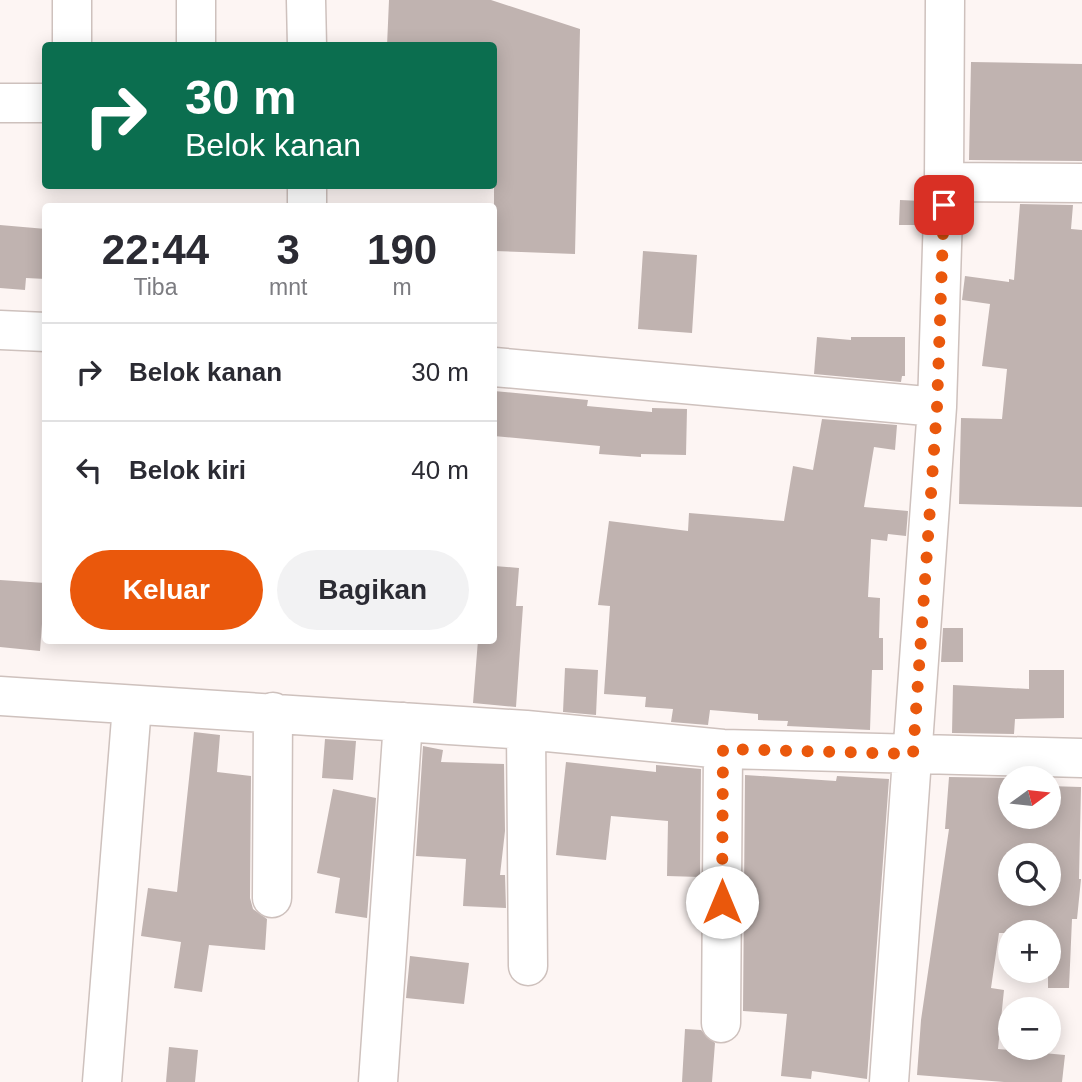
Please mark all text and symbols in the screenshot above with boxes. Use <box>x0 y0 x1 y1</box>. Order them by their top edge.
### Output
icon: right <box>70 70 161 161</box>
text: 30 m <box>185 70 297 124</box>
text: Belok kanan <box>185 127 361 163</box>
pin <box>914 175 974 235</box>
icon: arrive <box>925 186 963 224</box>
text: 22:44 <box>102 226 209 273</box>
text: 3 <box>276 226 300 273</box>
text: 190 <box>367 226 437 273</box>
text: Tiba <box>134 274 177 300</box>
text: mnt <box>269 274 307 300</box>
text: m <box>393 274 412 300</box>
icon: right <box>70 353 108 391</box>
text: Belok kanan <box>129 357 282 387</box>
text: 30 m <box>411 357 469 387</box>
icon: left <box>70 451 108 489</box>
text: Belok kiri <box>129 455 246 485</box>
text: 40 m <box>411 455 469 485</box>
button: Keluar <box>70 550 263 630</box>
button: Bagikan <box>277 550 469 630</box>
north arrow <box>998 766 1060 830</box>
map controls <box>998 766 1061 1060</box>
button: search <box>998 843 1061 906</box>
position arrow <box>685 865 759 939</box>
button: + <box>998 920 1061 983</box>
button: − <box>998 997 1061 1060</box>

